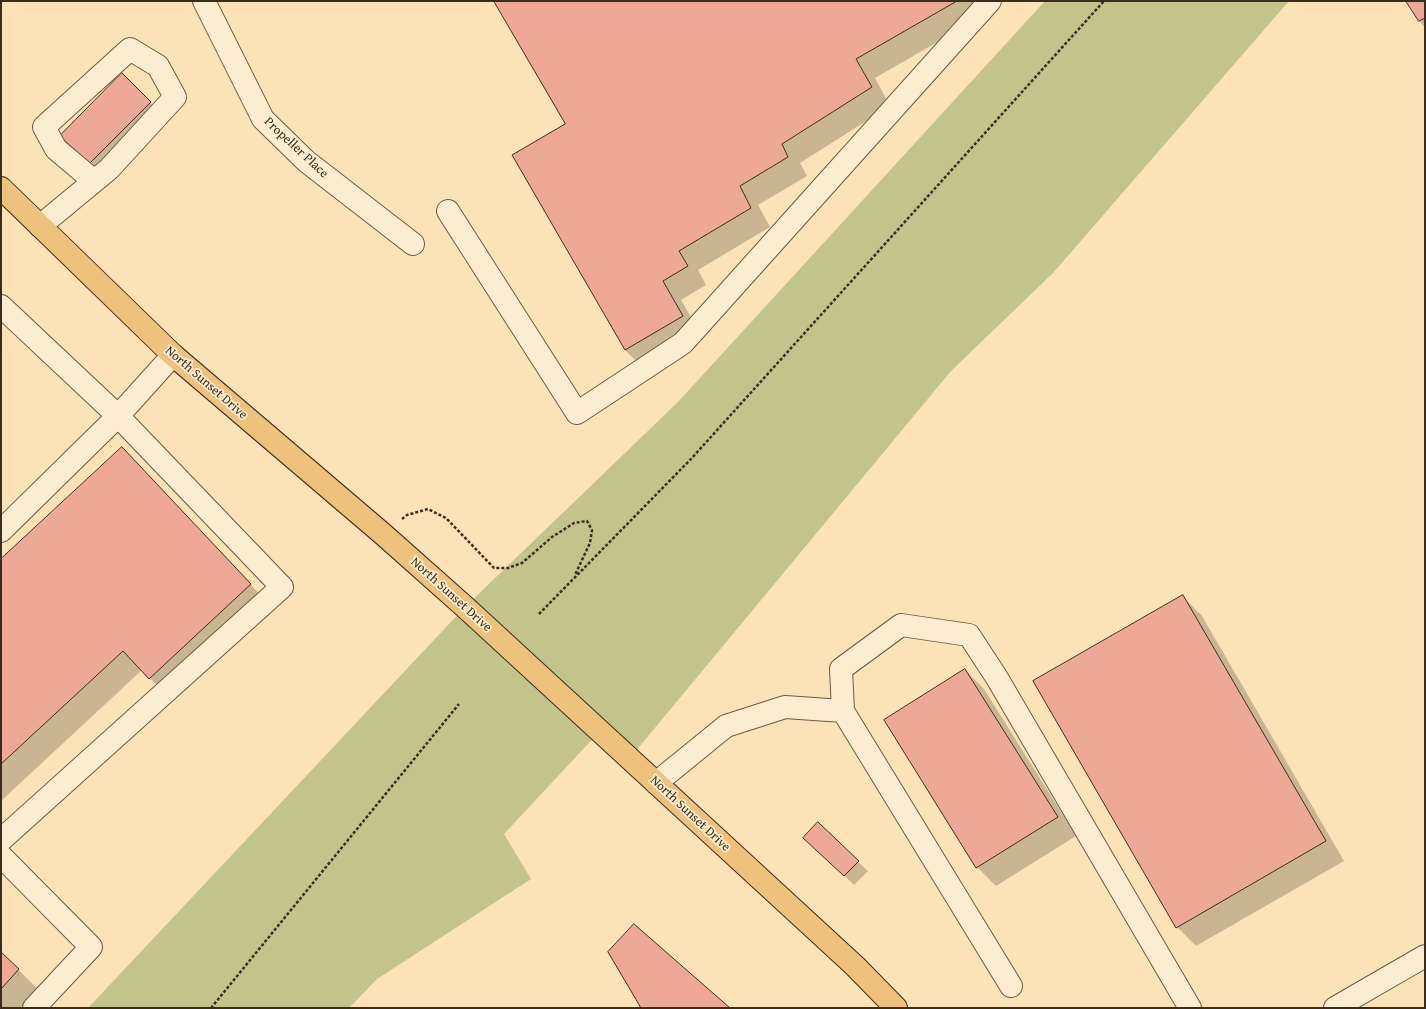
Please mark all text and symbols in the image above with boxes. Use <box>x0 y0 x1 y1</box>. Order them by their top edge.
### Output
street label: Propeller Place <box>261 114 331 182</box>
street label: North Sunset Drive <box>162 343 250 423</box>
street label: North Sunset Drive <box>407 554 495 636</box>
street label: North Sunset Drive <box>647 773 733 855</box>

